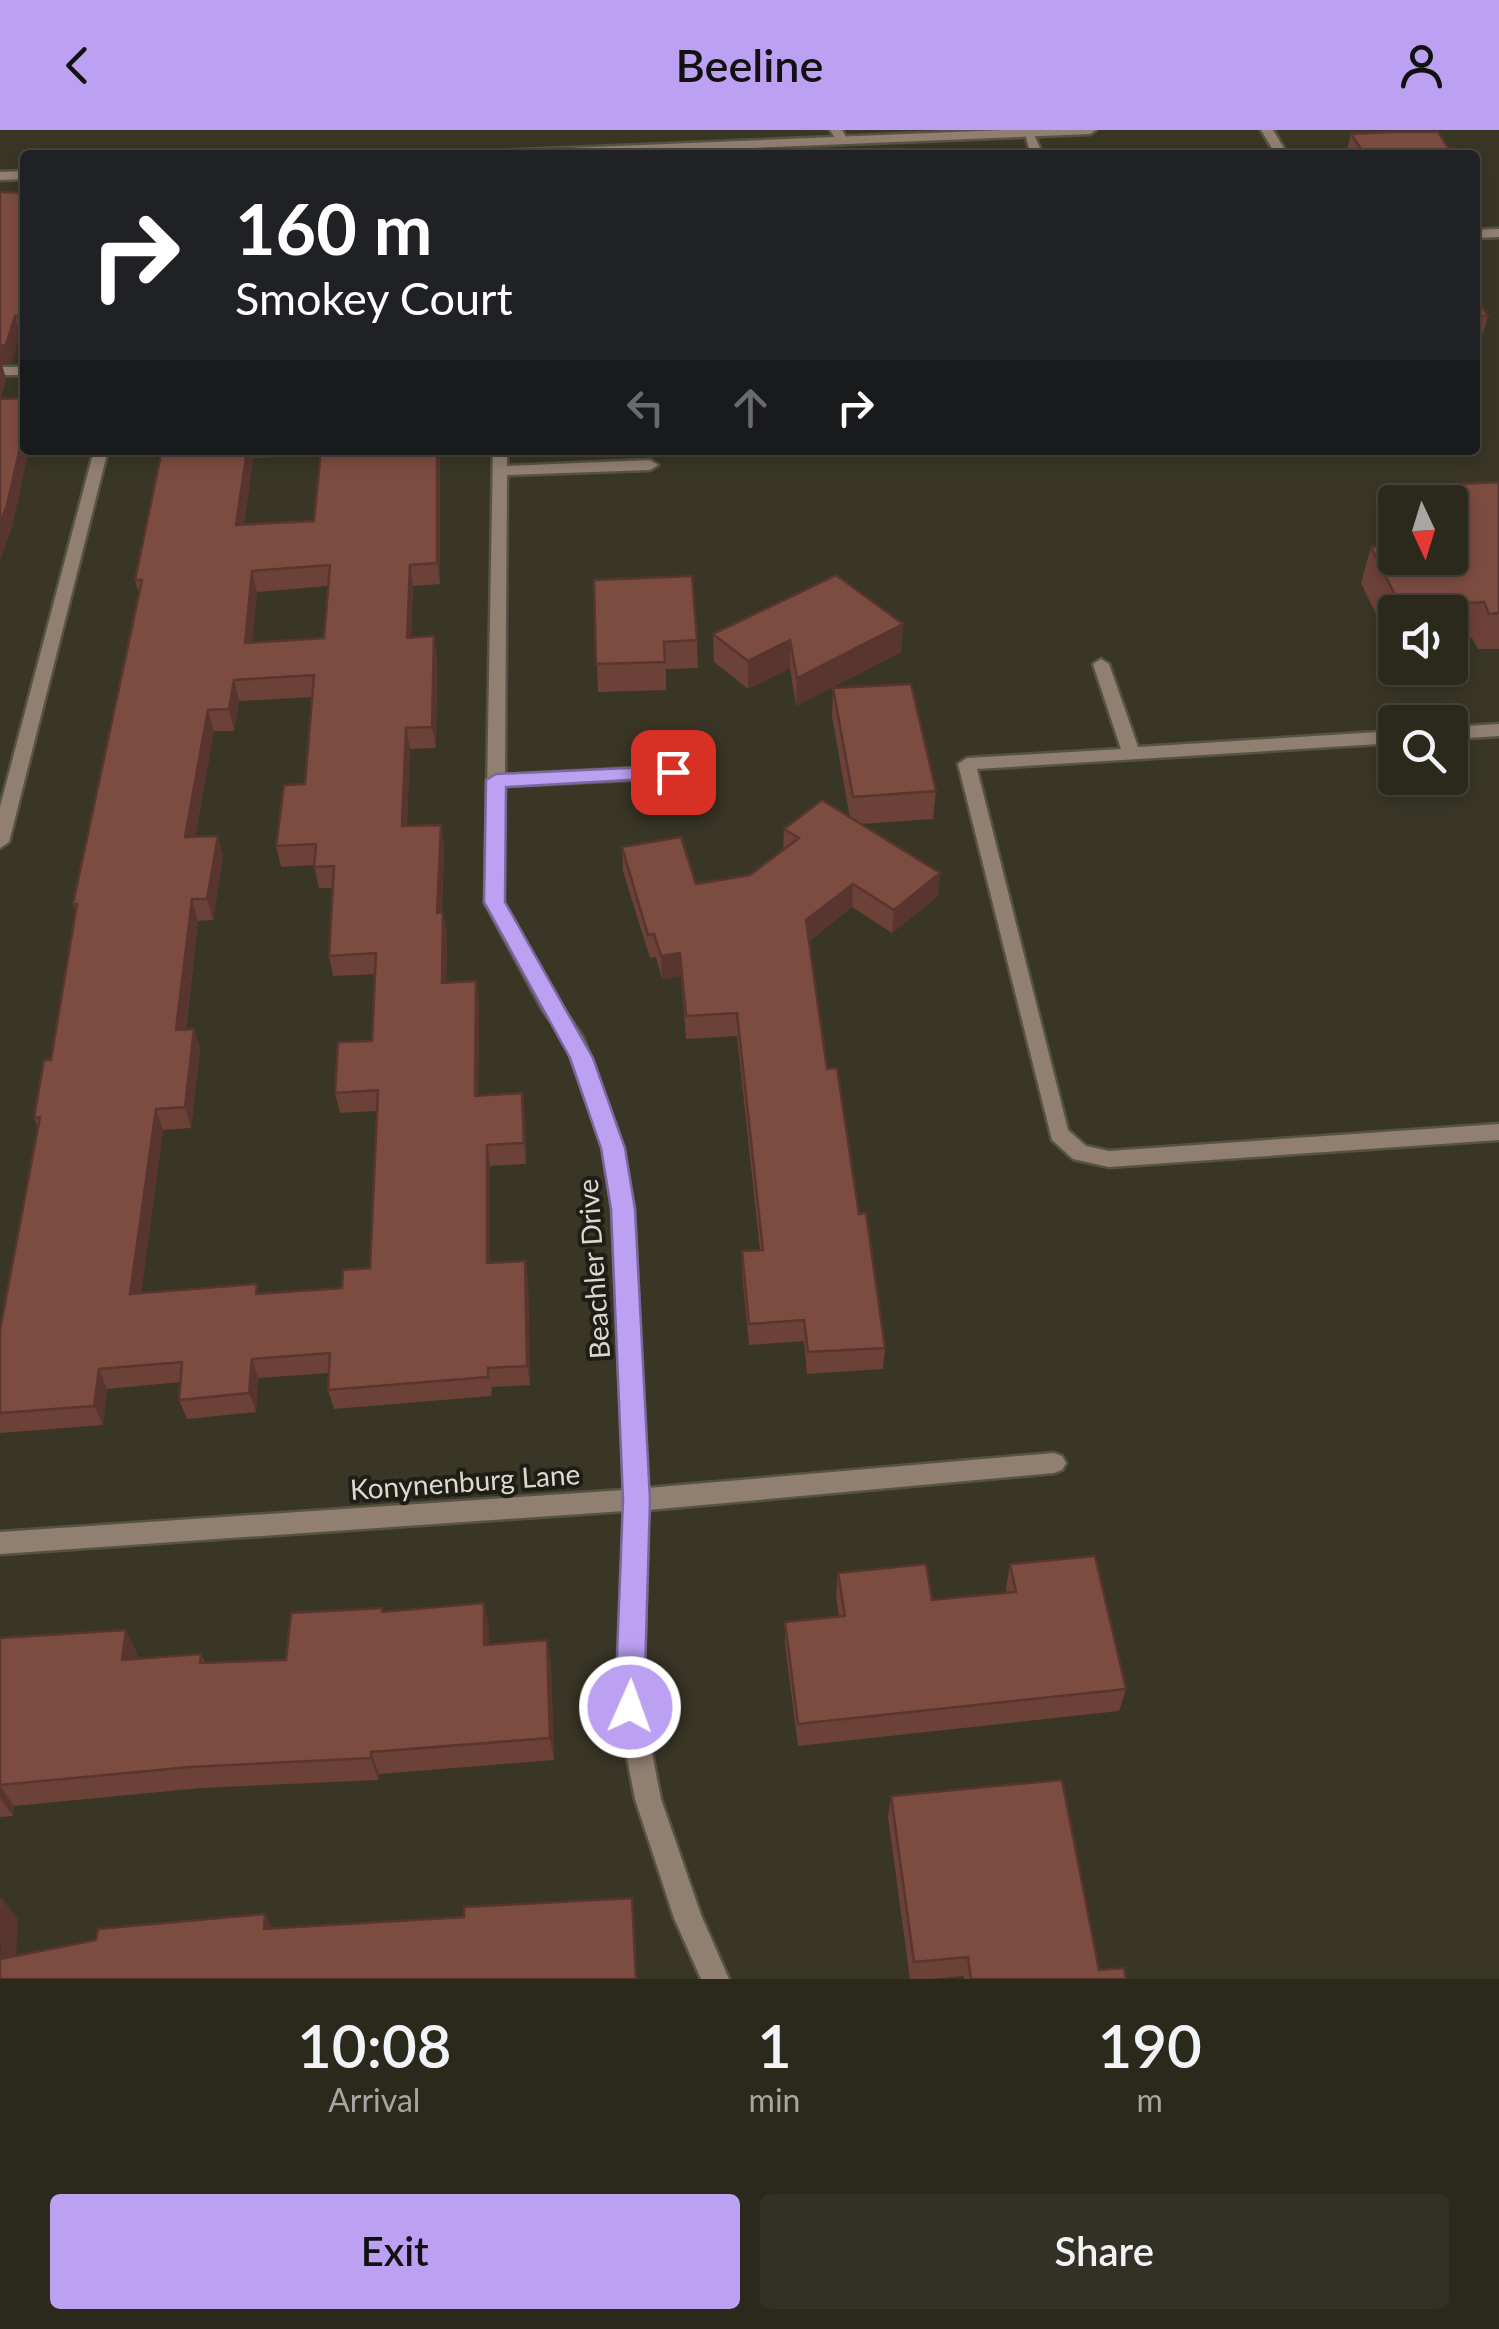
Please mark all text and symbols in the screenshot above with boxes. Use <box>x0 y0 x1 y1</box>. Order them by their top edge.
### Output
icon: back <box>50 38 105 93</box>
text: Beeline <box>675 38 824 92</box>
icon: person <box>1394 38 1449 93</box>
text: 160 m <box>235 186 432 270</box>
icon: right <box>70 190 200 320</box>
text: Smokey Court <box>235 271 513 325</box>
icon: left <box>618 380 673 435</box>
icon: ahead <box>723 380 778 435</box>
icon: right <box>828 380 883 435</box>
north arrow <box>1378 485 1468 575</box>
map controls <box>1378 485 1468 795</box>
button: sound <box>1378 595 1468 685</box>
button: search <box>1378 705 1468 795</box>
pin <box>631 730 716 815</box>
icon: arrive <box>646 745 701 800</box>
street label: Beachler Drive <box>570 1178 616 1360</box>
street label: Konynenburg Lane <box>349 1456 581 1506</box>
position arrow <box>578 1655 682 1759</box>
text: 10:08 <box>297 2009 452 2081</box>
text: 1 <box>757 2009 792 2081</box>
text: 190 <box>1098 2009 1202 2081</box>
text: Arrival <box>328 2080 420 2119</box>
text: min <box>749 2080 800 2119</box>
text: m <box>1137 2080 1163 2119</box>
button: Exit <box>50 2194 740 2309</box>
button: Share <box>760 2194 1449 2309</box>

